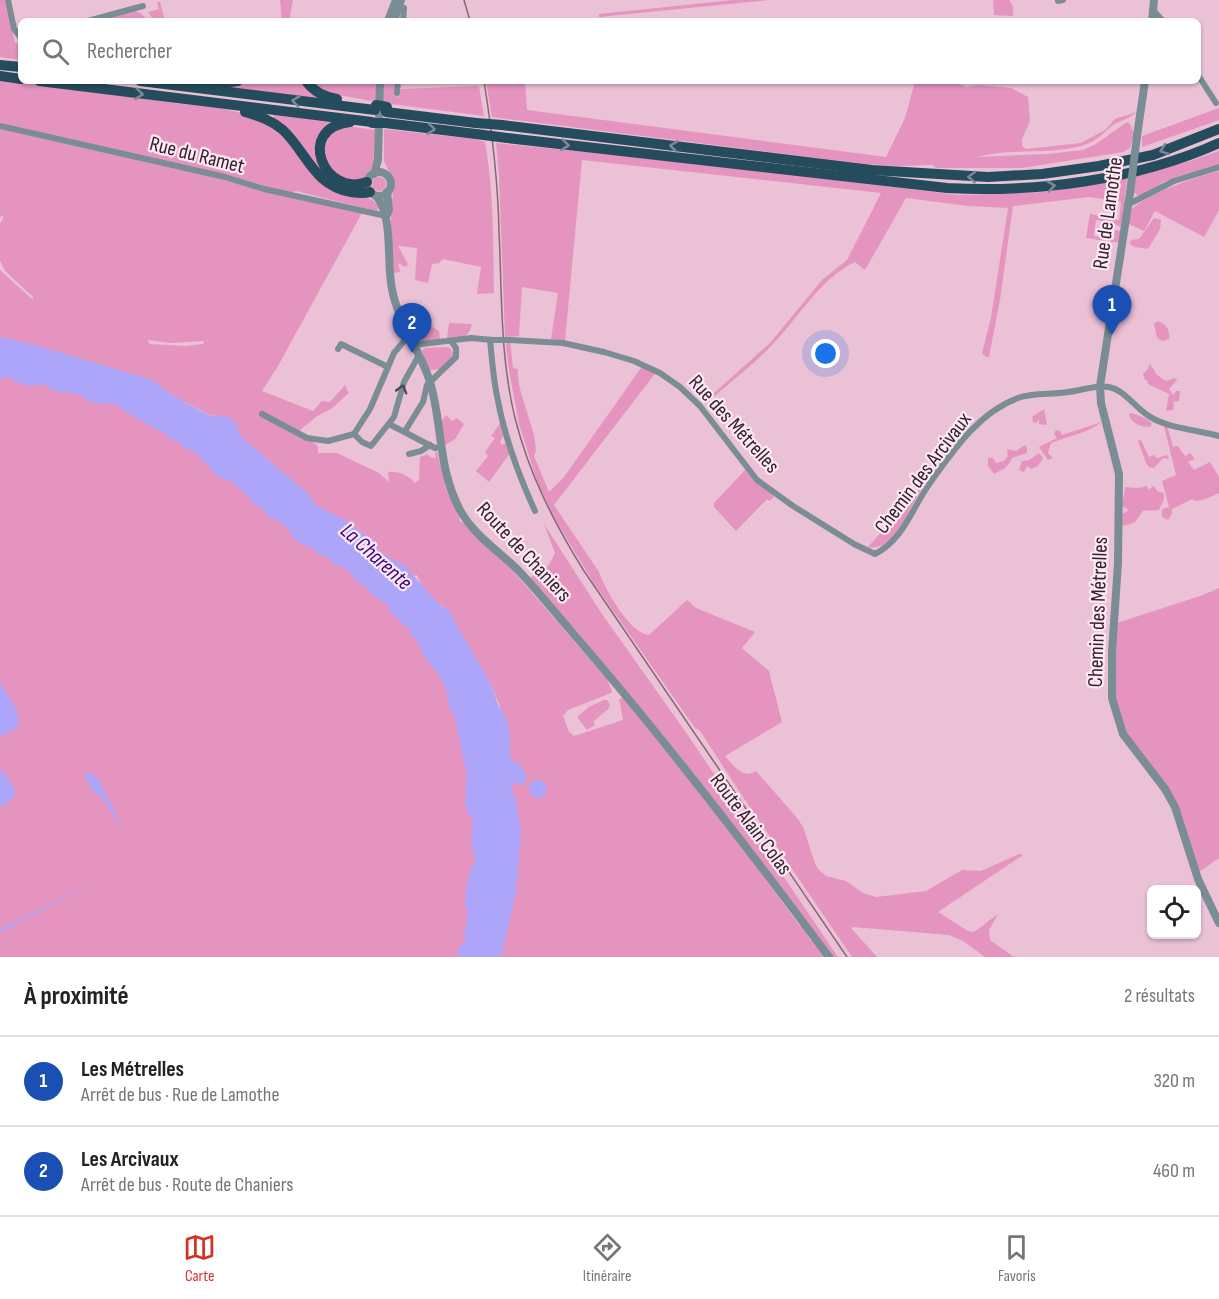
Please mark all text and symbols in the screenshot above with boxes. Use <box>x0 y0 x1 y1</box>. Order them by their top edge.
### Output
search box <box>18 18 1201 84</box>
icon: search <box>39 35 72 68</box>
text: Rechercher <box>87 38 172 65</box>
one-way arrow <box>135 87 144 99</box>
one-way arrow <box>291 95 300 107</box>
one-way arrow <box>426 122 435 134</box>
street label: Rue du Ramet <box>147 131 247 179</box>
one-way arrow <box>560 138 569 150</box>
one-way arrow <box>669 140 678 153</box>
one-way arrow <box>1160 143 1170 156</box>
street label: Rue de Lamothe <box>1088 155 1128 271</box>
one-way arrow <box>968 171 977 183</box>
one-way arrow <box>1046 180 1056 193</box>
pin: 1 <box>1092 286 1132 335</box>
pin: 2 <box>392 304 432 353</box>
your location <box>811 339 840 368</box>
street label: Rue des Métrelles <box>683 370 785 478</box>
one-way arrow <box>395 384 407 395</box>
street label: Chemin des Arcivaux <box>869 407 977 539</box>
street label: Route de Chaniers <box>471 497 577 607</box>
water label: La Charente <box>334 518 418 597</box>
street label: Chemin des Métrelles <box>1083 536 1113 688</box>
street label: Route Alain Colas <box>705 768 797 880</box>
map controls <box>1147 885 1201 939</box>
button: locate <box>1147 885 1201 939</box>
text: À proximité <box>24 981 129 1012</box>
text: 2 résultats <box>1124 984 1195 1008</box>
text: Les Métrelles <box>81 1056 184 1083</box>
text: 1 <box>40 1069 47 1093</box>
text: 320 m <box>1153 1069 1195 1093</box>
text: Arrêt de bus · Rue de Lamothe <box>81 1083 279 1107</box>
text: Les Arcivaux <box>81 1146 179 1173</box>
text: 2 <box>39 1159 48 1183</box>
text: 460 m <box>1153 1159 1195 1183</box>
text: Arrêt de bus · Route de Chaniers <box>81 1173 293 1197</box>
tab: Carte <box>183 1231 216 1286</box>
tab: Itinéraire <box>583 1231 631 1286</box>
tab: Favoris <box>998 1231 1036 1286</box>

